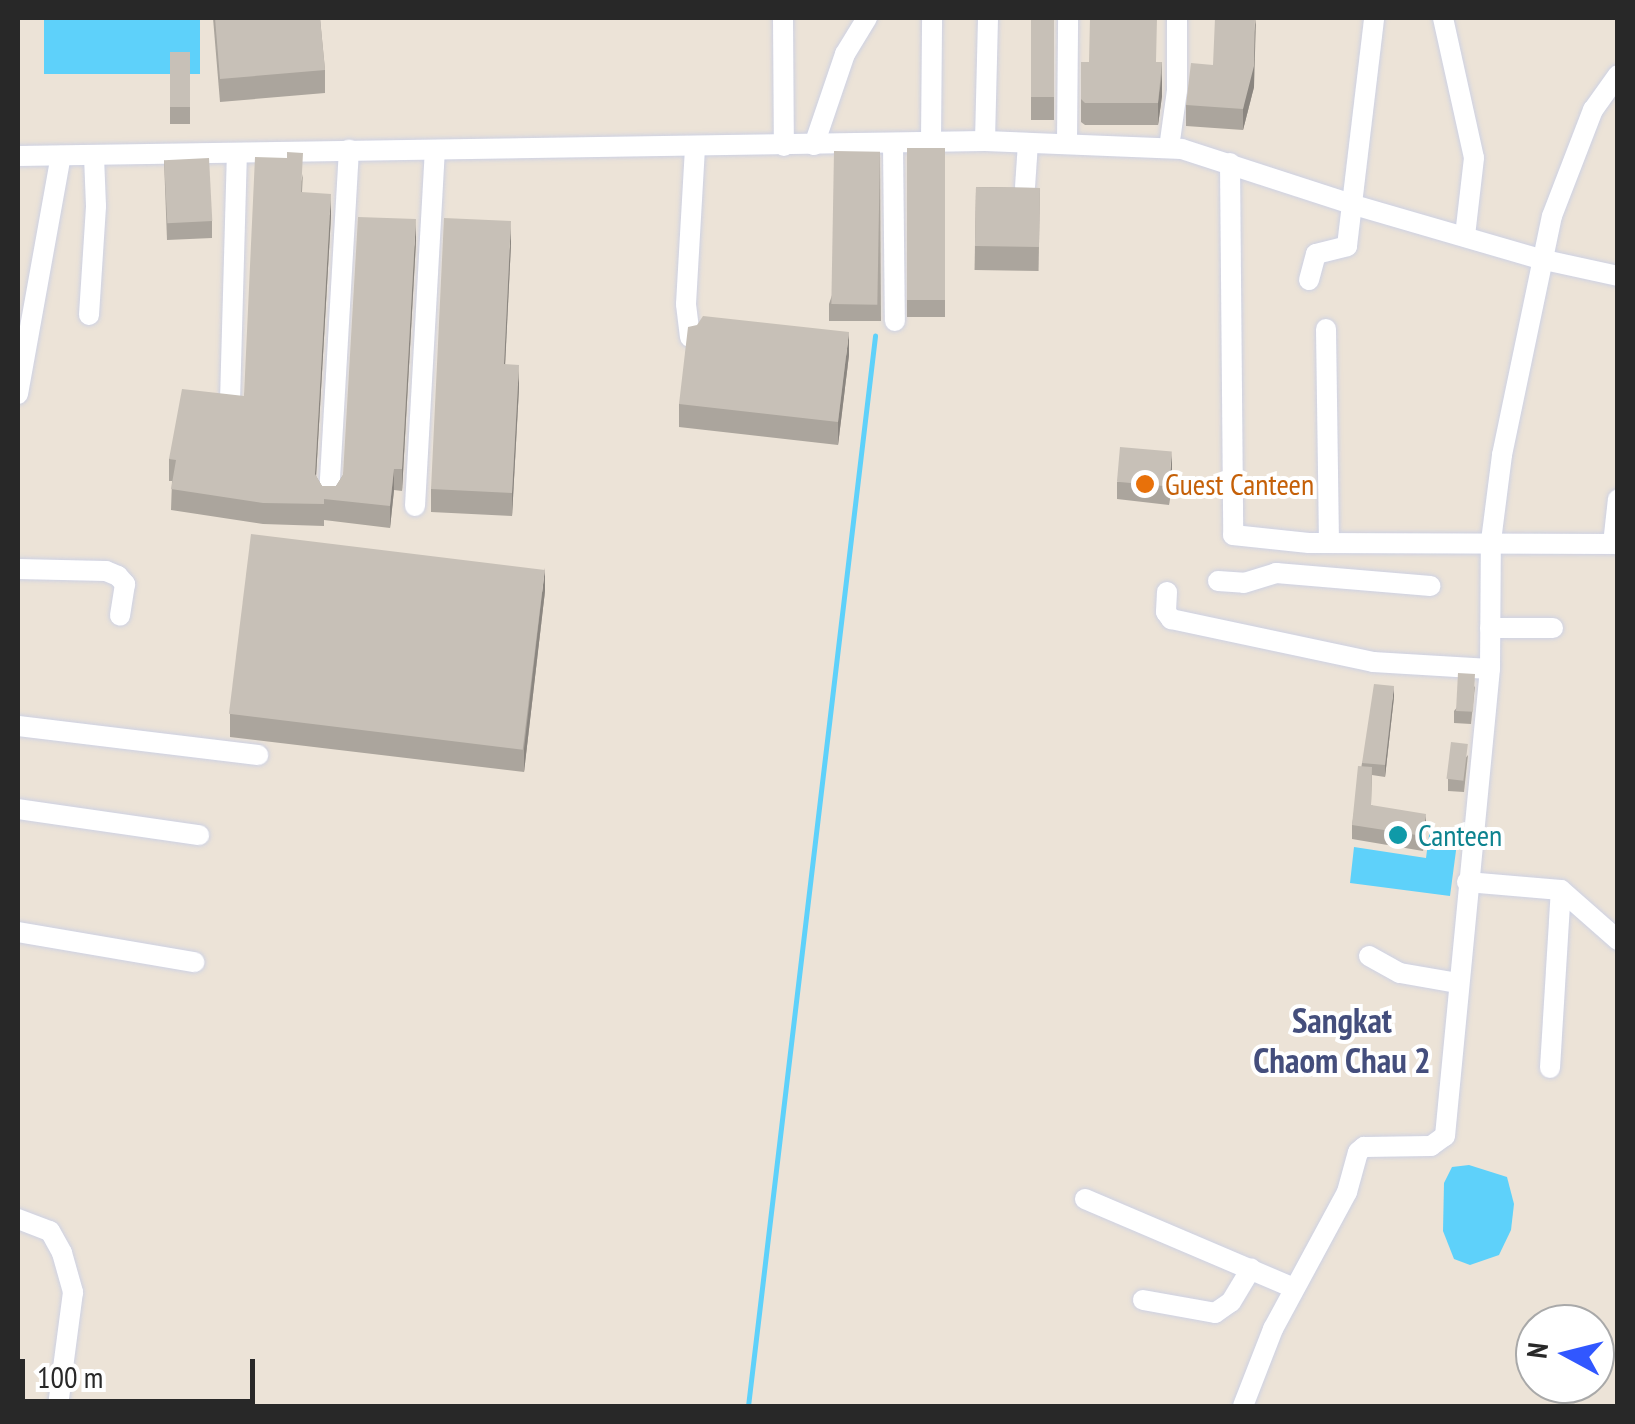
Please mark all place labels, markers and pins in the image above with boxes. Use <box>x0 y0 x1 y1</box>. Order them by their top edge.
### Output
place label: Guest Canteen <box>1165 466 1314 502</box>
marker: Guest Canteen <box>1134 473 1156 495</box>
place label: Canteen <box>1418 817 1502 853</box>
marker: Canteen <box>1387 824 1409 846</box>

